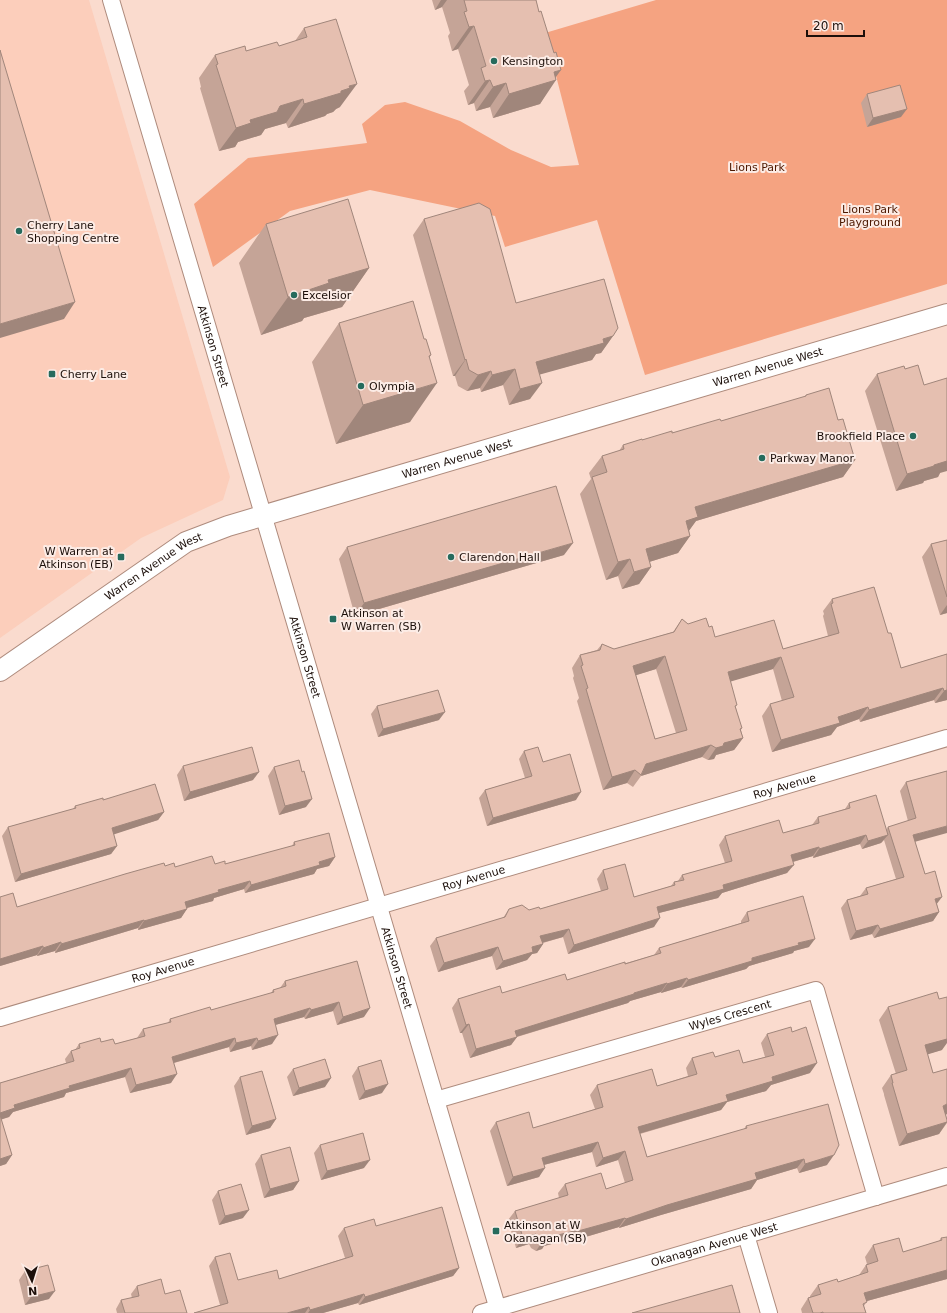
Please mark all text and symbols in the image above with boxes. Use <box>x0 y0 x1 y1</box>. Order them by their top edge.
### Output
scale bar <box>807 12 864 38</box>
text: 20 m <box>813 19 844 33</box>
place label: Kensington <box>502 55 563 68</box>
marker: Kensington <box>489 56 499 66</box>
park label: Lions Park <box>729 161 786 174</box>
park label: Lions Park Playground <box>839 203 901 229</box>
place label: Cherry Lane Shopping Centre <box>27 219 119 245</box>
marker: Cherry Lane Shopping Centre <box>14 226 24 236</box>
place label: Excelsior <box>302 289 352 302</box>
marker: Excelsior <box>289 290 299 300</box>
street label: Atkinson Street <box>195 304 232 389</box>
street label: Warren Avenue West <box>711 344 825 389</box>
place label: Cherry Lane <box>60 368 127 381</box>
marker: Cherry Lane <box>47 369 57 379</box>
place label: Olympia <box>369 380 415 393</box>
marker: Olympia <box>356 381 366 391</box>
place label: Brookfield Place <box>817 430 905 443</box>
marker: Brookfield Place <box>908 431 918 441</box>
street label: Warren Avenue West <box>400 436 514 481</box>
place label: Parkway Manor <box>770 452 854 465</box>
marker: Parkway Manor <box>757 453 767 463</box>
street label: Warren Avenue West <box>102 530 205 603</box>
place label: W Warren at Atkinson (EB) <box>39 545 114 571</box>
place label: Clarendon Hall <box>459 551 540 564</box>
marker: W Warren at Atkinson (EB) <box>116 552 126 562</box>
marker: Clarendon Hall <box>446 552 456 562</box>
place label: Atkinson at W Warren (SB) <box>341 607 421 633</box>
marker: Atkinson at W Warren (SB) <box>328 614 338 624</box>
street label: Atkinson Street <box>287 615 324 700</box>
street label: Roy Avenue <box>751 771 818 801</box>
street label: Roy Avenue <box>441 862 507 893</box>
street label: Atkinson Street <box>379 925 415 1011</box>
street label: Roy Avenue <box>130 954 196 985</box>
street label: Wyles Crescent <box>687 997 773 1033</box>
place label: Atkinson at W Okanagan (SB) <box>504 1219 587 1245</box>
street label: Okanagan Avenue West <box>649 1220 779 1269</box>
marker: Atkinson at W Okanagan (SB) <box>491 1226 501 1236</box>
north arrow <box>12 1261 52 1301</box>
text: N <box>28 1284 38 1297</box>

